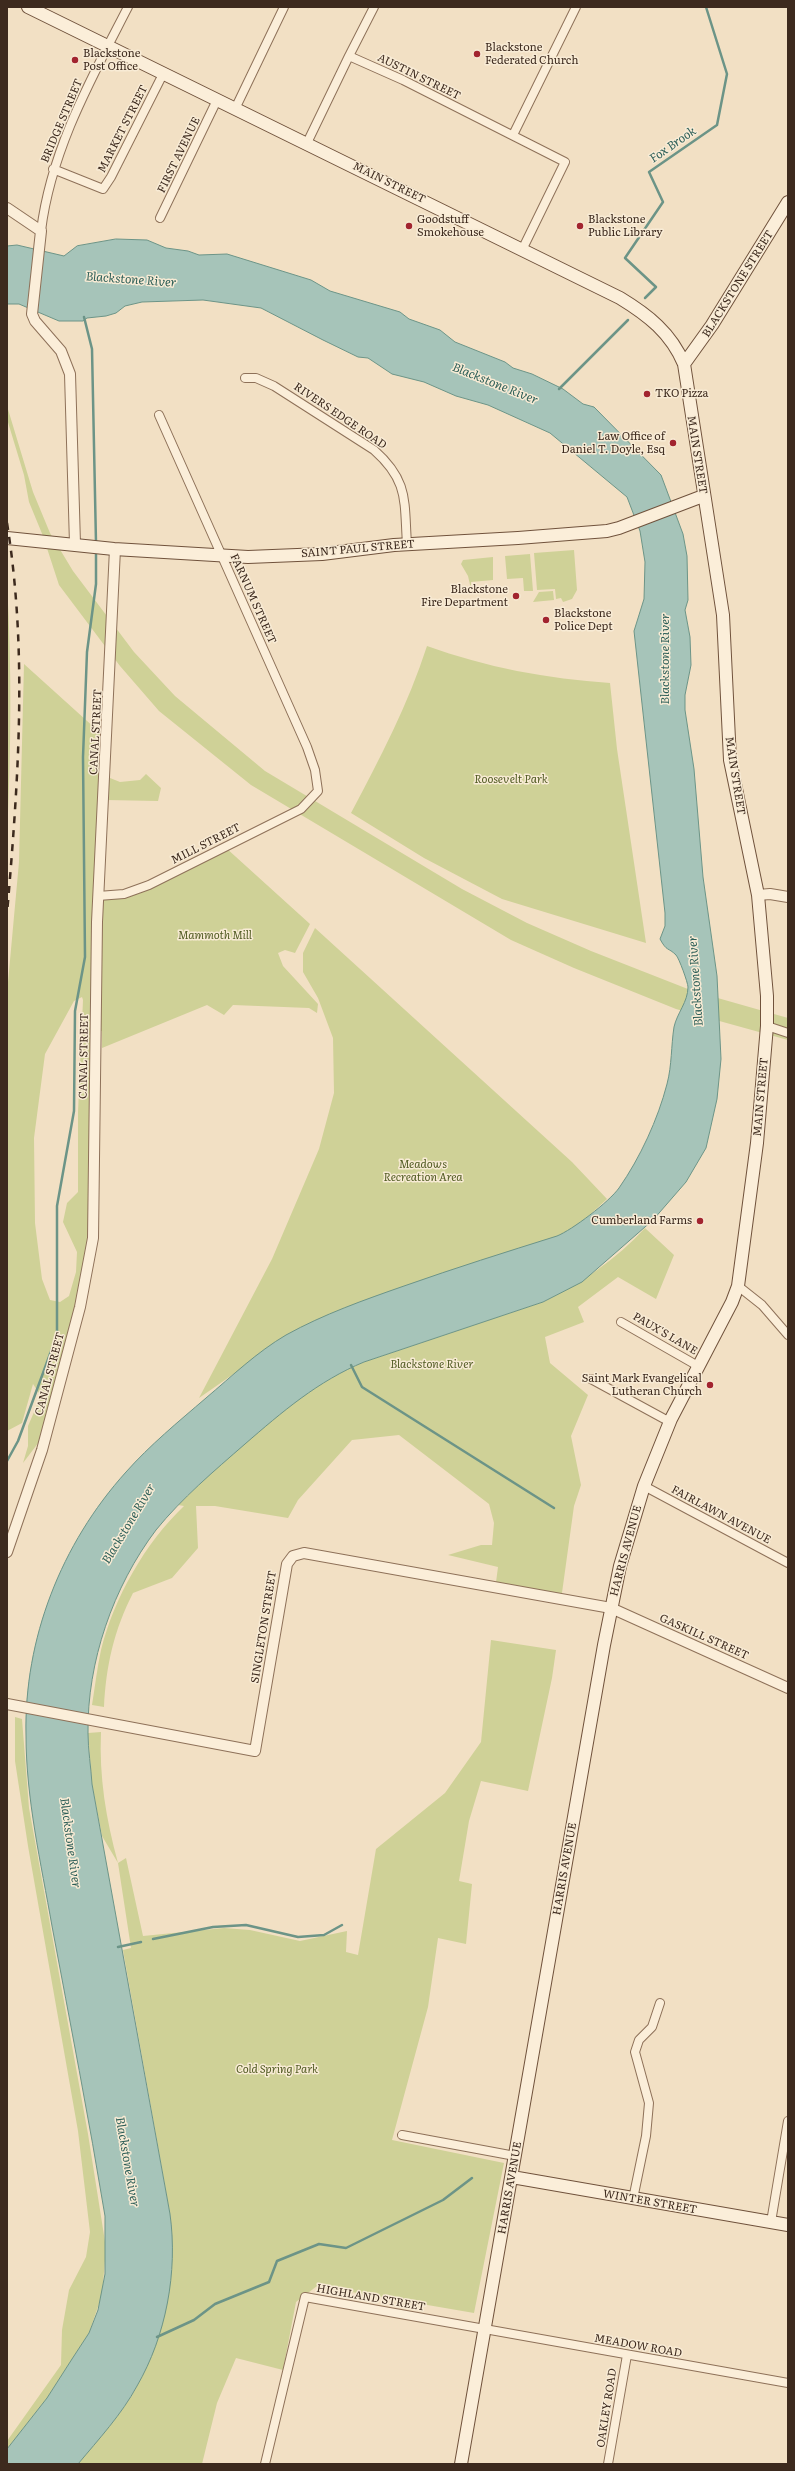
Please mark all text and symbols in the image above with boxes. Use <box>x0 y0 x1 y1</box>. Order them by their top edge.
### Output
place label: Blackstone Federated Church <box>485 41 578 67</box>
place label: Blackstone Post Office <box>83 47 140 73</box>
marker: Blackstone Federated Church <box>472 49 482 59</box>
street label: AUSTIN STREET <box>375 51 463 103</box>
marker: Blackstone Post Office <box>70 55 80 65</box>
street label: BRIDGE STREET <box>38 77 86 165</box>
street label: MARKET STREET <box>95 83 151 175</box>
street label: FIRST AVENUE <box>155 115 203 195</box>
water label: Fox Brook <box>647 124 699 166</box>
street label: MAIN STREET <box>350 160 428 206</box>
place label: Goodstuff Smokehouse <box>417 213 484 239</box>
place label: Blackstone Public Library <box>588 213 663 239</box>
marker: Goodstuff Smokehouse <box>404 221 414 231</box>
marker: Blackstone Public Library <box>575 221 585 231</box>
street label: BLACKSTONE STREET <box>700 228 776 340</box>
water label: Blackstone River <box>85 270 177 290</box>
water label: Blackstone River <box>450 360 540 408</box>
street label: RIVERS EDGE ROAD <box>291 380 389 452</box>
place label: TKO Pizza <box>655 387 708 401</box>
marker: TKO Pizza <box>642 389 652 399</box>
street label: MAIN STREET <box>684 415 710 495</box>
place label: Law Office of Daniel T. Doyle, Esq <box>561 430 665 456</box>
marker: Law Office of Daniel T. Doyle, Esq <box>668 438 678 448</box>
street label: SAINT PAUL STREET <box>301 537 415 561</box>
street label: FARNUM STREET <box>227 552 279 646</box>
place label: Blackstone Fire Department <box>421 583 508 609</box>
marker: Blackstone Fire Department <box>511 591 521 601</box>
place label: Blackstone Police Dept <box>554 607 613 633</box>
water label: Blackstone River <box>658 614 672 704</box>
marker: Blackstone Police Dept <box>541 615 551 625</box>
street label: CANAL STREET <box>87 689 105 775</box>
street label: MAIN STREET <box>722 736 748 816</box>
park label: Roosevelt Park <box>474 773 548 787</box>
street label: MILL STREET <box>169 821 243 867</box>
park label: Mammoth Mill <box>178 929 252 943</box>
water label: Blackstone River <box>686 935 706 1027</box>
street label: CANAL STREET <box>77 1013 91 1099</box>
street label: MAIN STREET <box>751 1057 771 1137</box>
park label: Meadows Recreation Area <box>383 1158 463 1184</box>
place label: Cumberland Farms <box>591 1214 692 1228</box>
marker: Cumberland Farms <box>695 1216 705 1226</box>
street label: PAUX'S LANE <box>630 1310 700 1358</box>
street label: CANAL STREET <box>33 1331 67 1417</box>
park label: Blackstone River <box>390 1358 474 1372</box>
place label: Saint Mark Evangelical Lutheran Church <box>582 1372 702 1398</box>
marker: Saint Mark Evangelical Lutheran Church <box>705 1380 715 1390</box>
water label: Blackstone River <box>99 1481 159 1567</box>
street label: FAIRLAWN AVENUE <box>669 1483 773 1547</box>
street label: HARRIS AVENUE <box>608 1504 644 1598</box>
street label: SINGLETON STREET <box>249 1570 279 1684</box>
street label: GASKILL STREET <box>657 1611 751 1663</box>
water label: Blackstone River <box>57 1797 83 1889</box>
street label: HARRIS AVENUE <box>550 1822 580 1916</box>
park label: Cold Spring Park <box>236 2063 318 2077</box>
water label: Blackstone River <box>112 2116 142 2208</box>
street label: HARRIS AVENUE <box>495 2141 525 2235</box>
street label: WINTER STREET <box>602 2187 698 2217</box>
street label: HIGHLAND STREET <box>316 2282 426 2314</box>
street label: MEADOW ROAD <box>593 2332 683 2360</box>
street label: OAKLEY ROAD <box>594 2367 620 2449</box>

